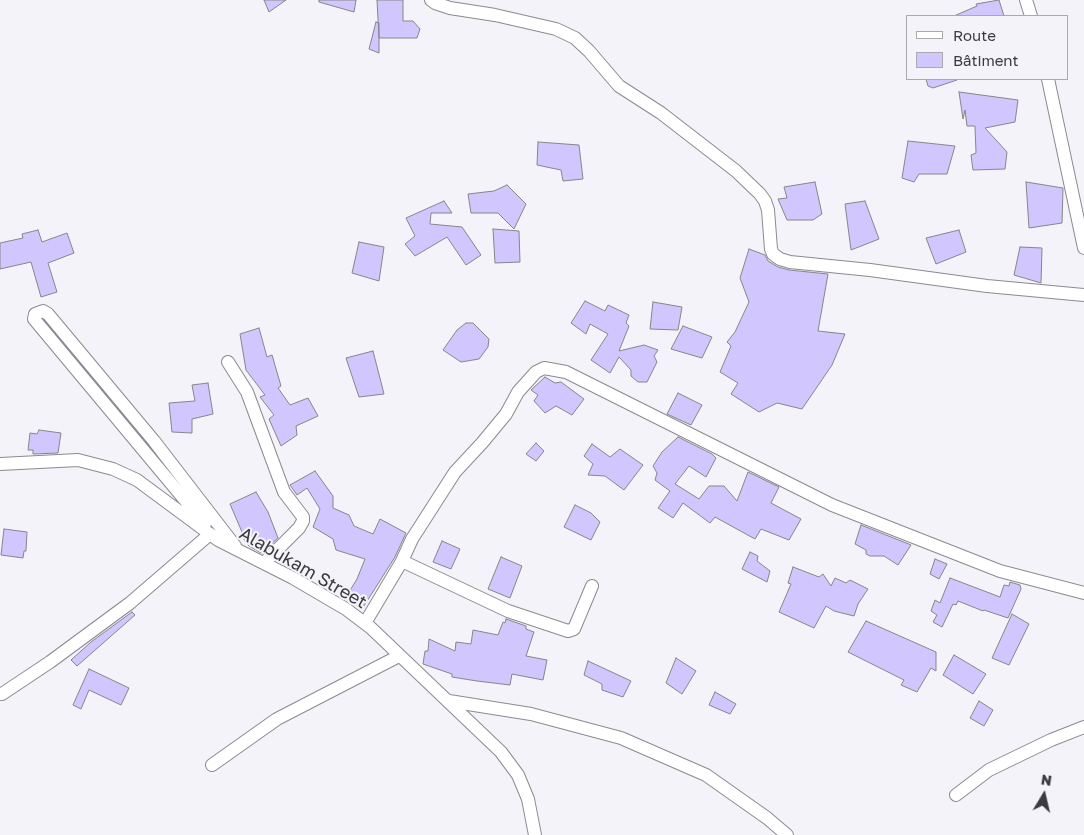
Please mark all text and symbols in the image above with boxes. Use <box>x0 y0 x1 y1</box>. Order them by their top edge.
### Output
legend <box>906 15 1069 80</box>
text: Route <box>953 26 996 44</box>
text: Bâtiment <box>953 51 1018 69</box>
street label: Alabukam Street <box>235 523 371 613</box>
north arrow <box>1019 770 1069 820</box>
text: N <box>1040 770 1053 789</box>

